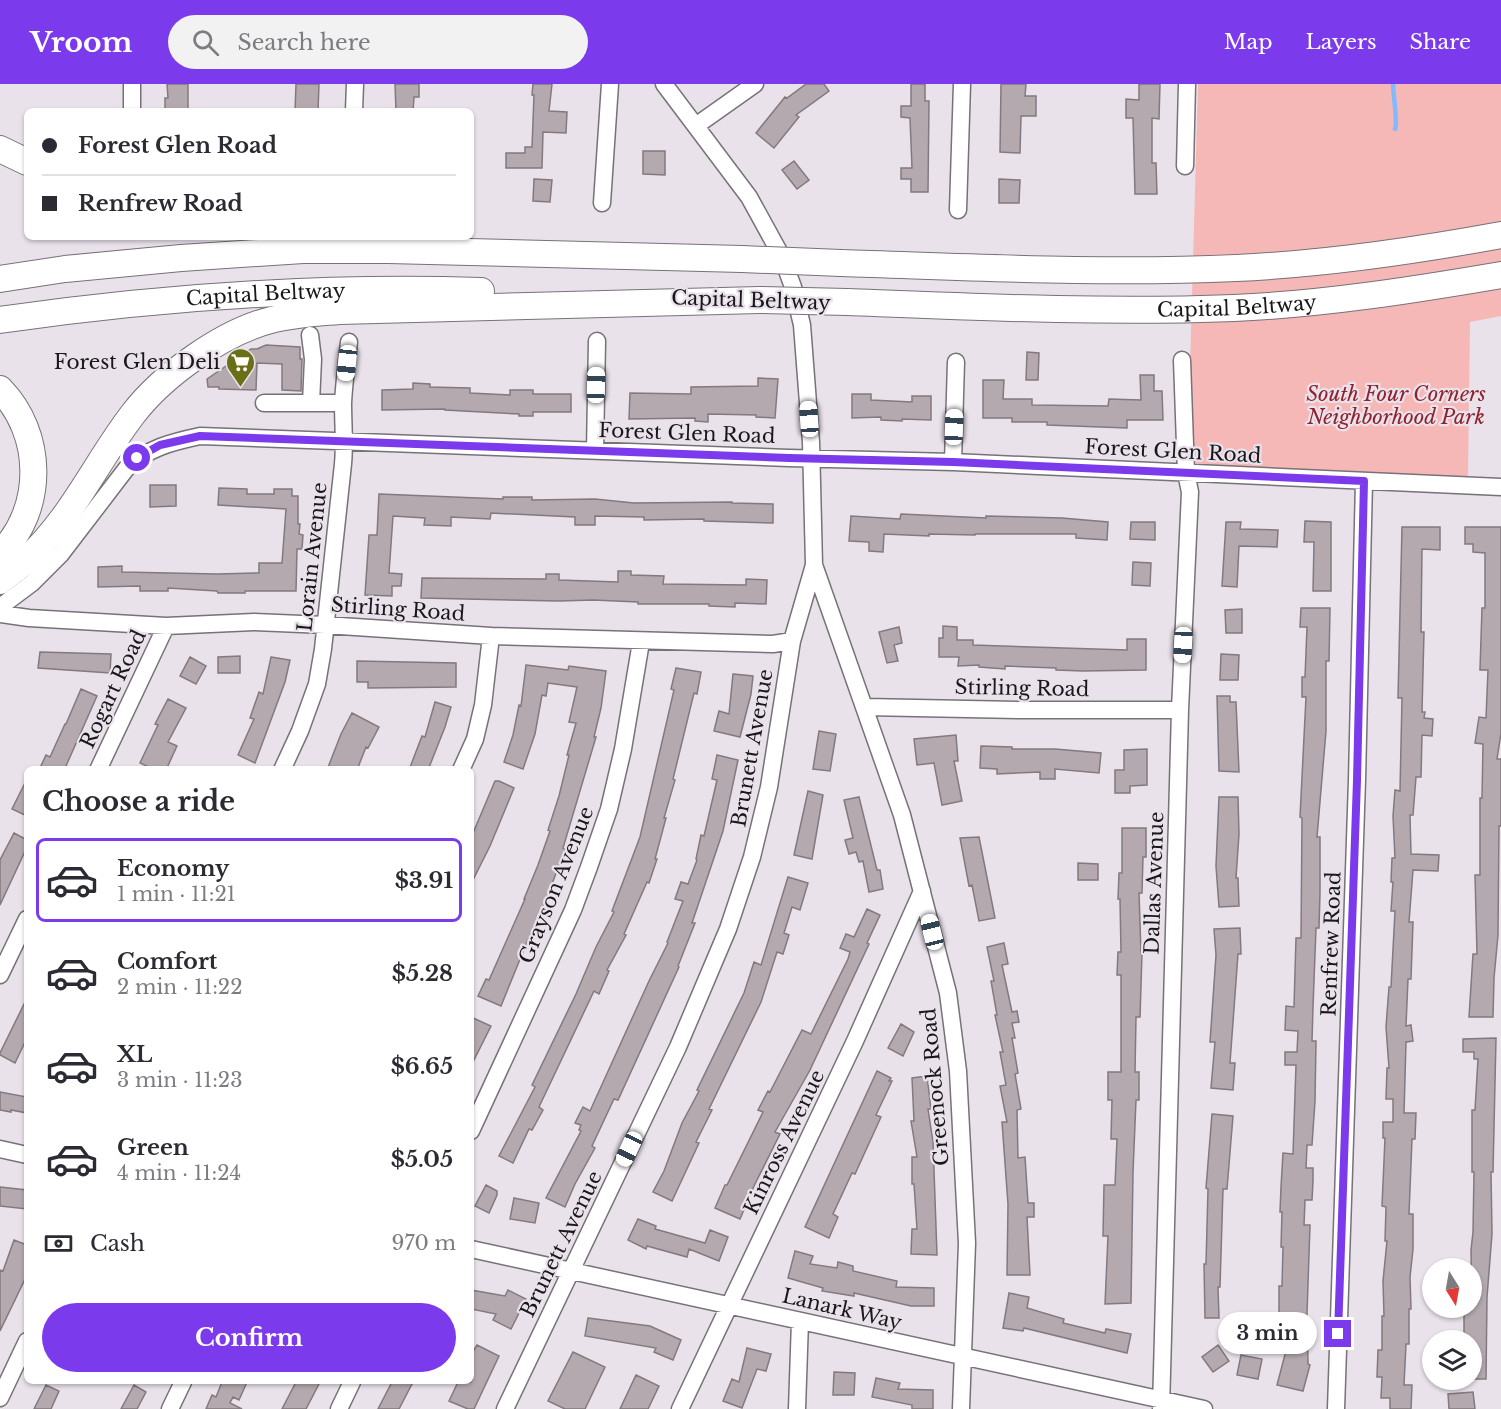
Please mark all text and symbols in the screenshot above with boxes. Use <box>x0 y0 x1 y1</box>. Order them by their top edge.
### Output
search box <box>168 15 588 69</box>
text: Vroom <box>30 25 132 60</box>
icon: search <box>189 26 222 59</box>
text: Search here <box>237 29 371 56</box>
text: Map <box>1224 29 1273 55</box>
text: Layers <box>1306 29 1377 55</box>
text: Share <box>1410 29 1471 55</box>
text: Forest Glen Road <box>78 132 277 159</box>
text: Renfrew Road <box>78 190 243 217</box>
street label: Capital Beltway <box>185 278 346 311</box>
street label: Capital Beltway <box>671 285 831 315</box>
street label: Capital Beltway <box>1157 290 1318 322</box>
car <box>336 344 358 382</box>
supermarket icon: Forest Glen Deli <box>225 346 257 388</box>
place label: Forest Glen Deli <box>54 350 220 374</box>
car <box>587 367 605 403</box>
park label: South Four Corners Neighborhood Park <box>1306 382 1486 429</box>
car <box>799 400 819 438</box>
car <box>944 409 964 445</box>
street label: Forest Glen Road <box>598 418 776 448</box>
street label: Forest Glen Road <box>1084 434 1262 468</box>
route start <box>123 444 150 471</box>
street label: Lorain Avenue <box>292 481 332 633</box>
street label: Stirling Road <box>330 592 466 626</box>
street label: Rogart Road <box>75 626 151 752</box>
car <box>1173 627 1193 663</box>
street label: Brunett Avenue <box>726 667 778 829</box>
street label: Stirling Road <box>955 675 1089 701</box>
text: Choose a ride <box>42 785 235 818</box>
street label: Grayson Avenue <box>514 803 598 967</box>
street label: Dallas Avenue <box>1140 811 1168 955</box>
icon: car <box>45 853 99 907</box>
text: Economy <box>117 855 229 882</box>
text: $3.91 <box>395 867 453 894</box>
street label: Renfrew Road <box>1316 871 1346 1017</box>
text: 1 min · 11:21 <box>117 882 236 906</box>
car <box>919 912 945 952</box>
icon: car <box>45 946 99 1000</box>
text: Comfort <box>117 948 217 975</box>
text: $5.28 <box>392 960 453 987</box>
text: 2 min · 11:22 <box>117 975 242 999</box>
street label: Greenock Road <box>916 1007 954 1167</box>
icon: car <box>45 1039 99 1093</box>
text: XL <box>117 1041 152 1068</box>
text: $6.65 <box>391 1053 453 1080</box>
street label: Kinross Avenue <box>739 1066 829 1218</box>
text: 3 min · 11:23 <box>117 1068 242 1092</box>
car <box>613 1129 645 1169</box>
icon: car <box>45 1132 99 1186</box>
text: Green <box>117 1134 189 1161</box>
text: $5.05 <box>391 1146 453 1173</box>
text: 4 min · 11:24 <box>117 1161 241 1185</box>
street label: Brunett Avenue <box>515 1167 607 1321</box>
icon: cash <box>42 1227 75 1260</box>
text: Cash <box>90 1230 145 1257</box>
text: 970 m <box>392 1231 456 1255</box>
north arrow <box>1422 1258 1482 1318</box>
map controls <box>1422 1258 1482 1390</box>
street label: Lanark Way <box>780 1284 904 1334</box>
button: Confirm <box>42 1303 456 1372</box>
callout: 3 min <box>1218 1313 1317 1355</box>
route end <box>1324 1320 1351 1347</box>
text: 3 min <box>1237 1321 1298 1345</box>
button: layers <box>1422 1330 1482 1390</box>

